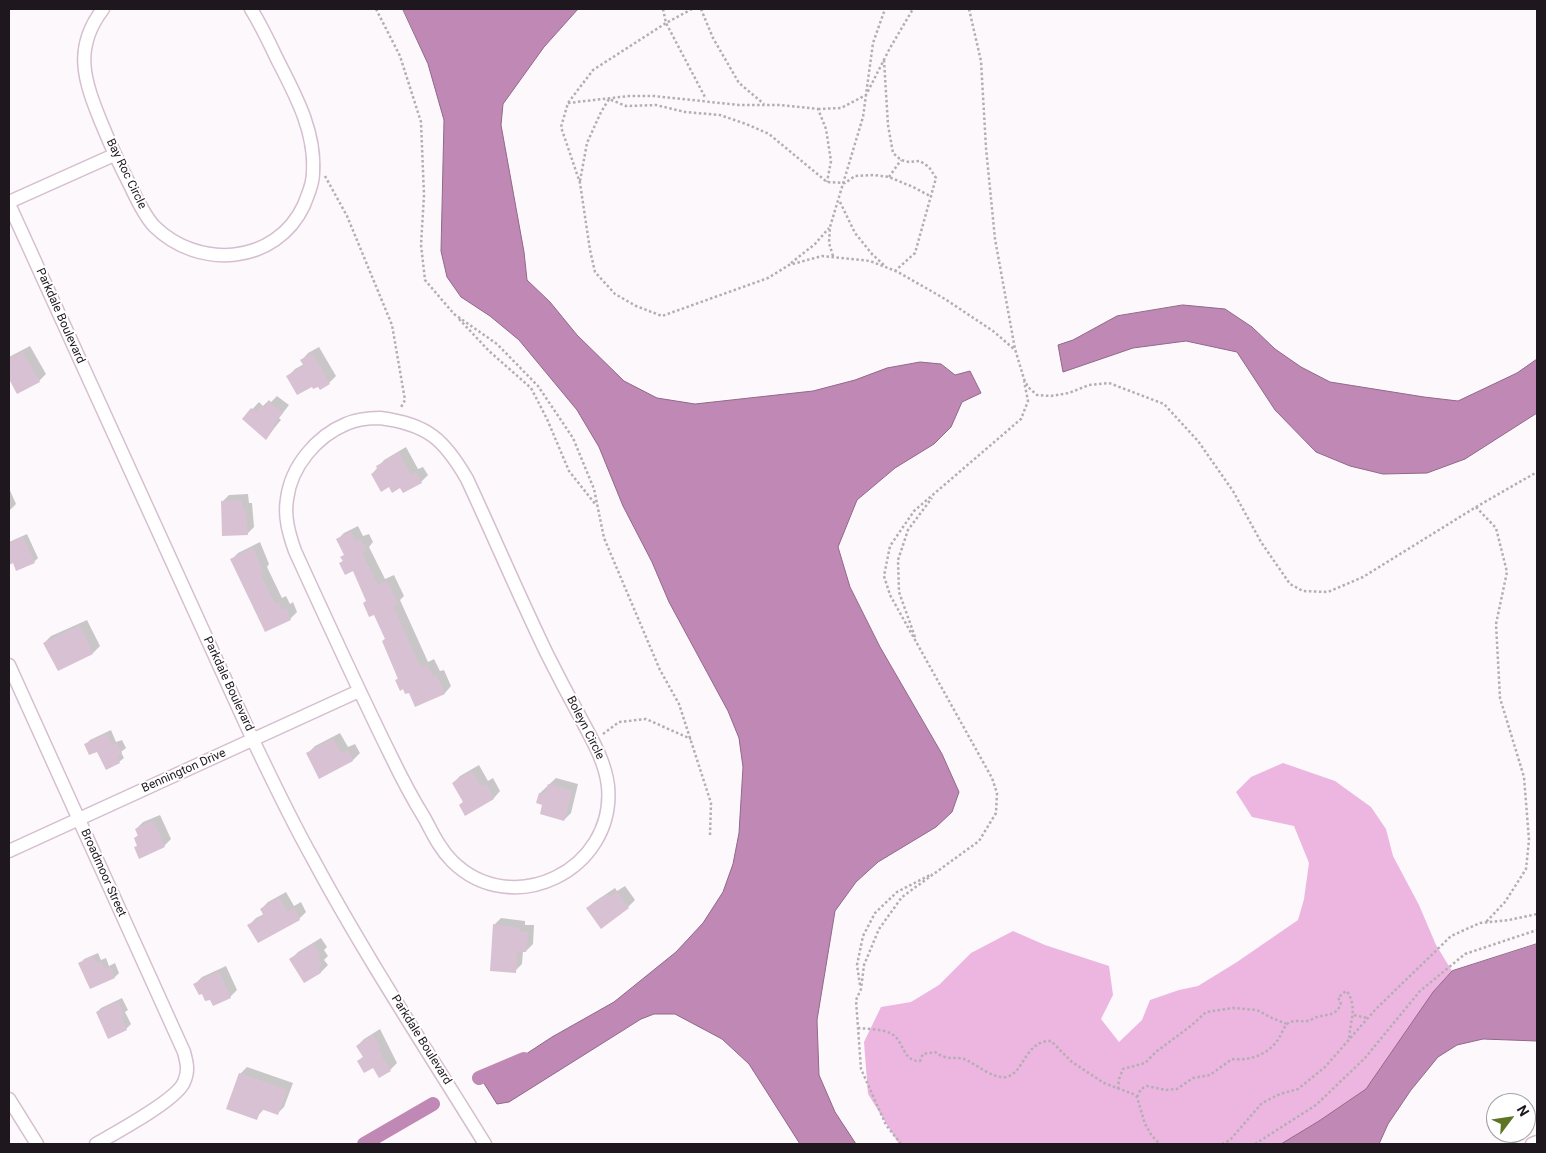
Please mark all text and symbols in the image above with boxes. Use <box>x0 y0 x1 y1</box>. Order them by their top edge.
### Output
street label: Bay Roc Circle <box>103 137 149 211</box>
street label: Parkdale Boulevard <box>33 266 87 366</box>
street label: Parkdale Boulevard <box>200 634 256 734</box>
street label: Boleyn Circle <box>563 694 607 762</box>
street label: Bennington Drive <box>140 746 228 796</box>
street label: Broadmoor Street <box>77 827 129 919</box>
street label: Parkdale Boulevard <box>388 993 454 1087</box>
north arrow <box>1486 1093 1536 1143</box>
text: N <box>1514 1102 1532 1119</box>

